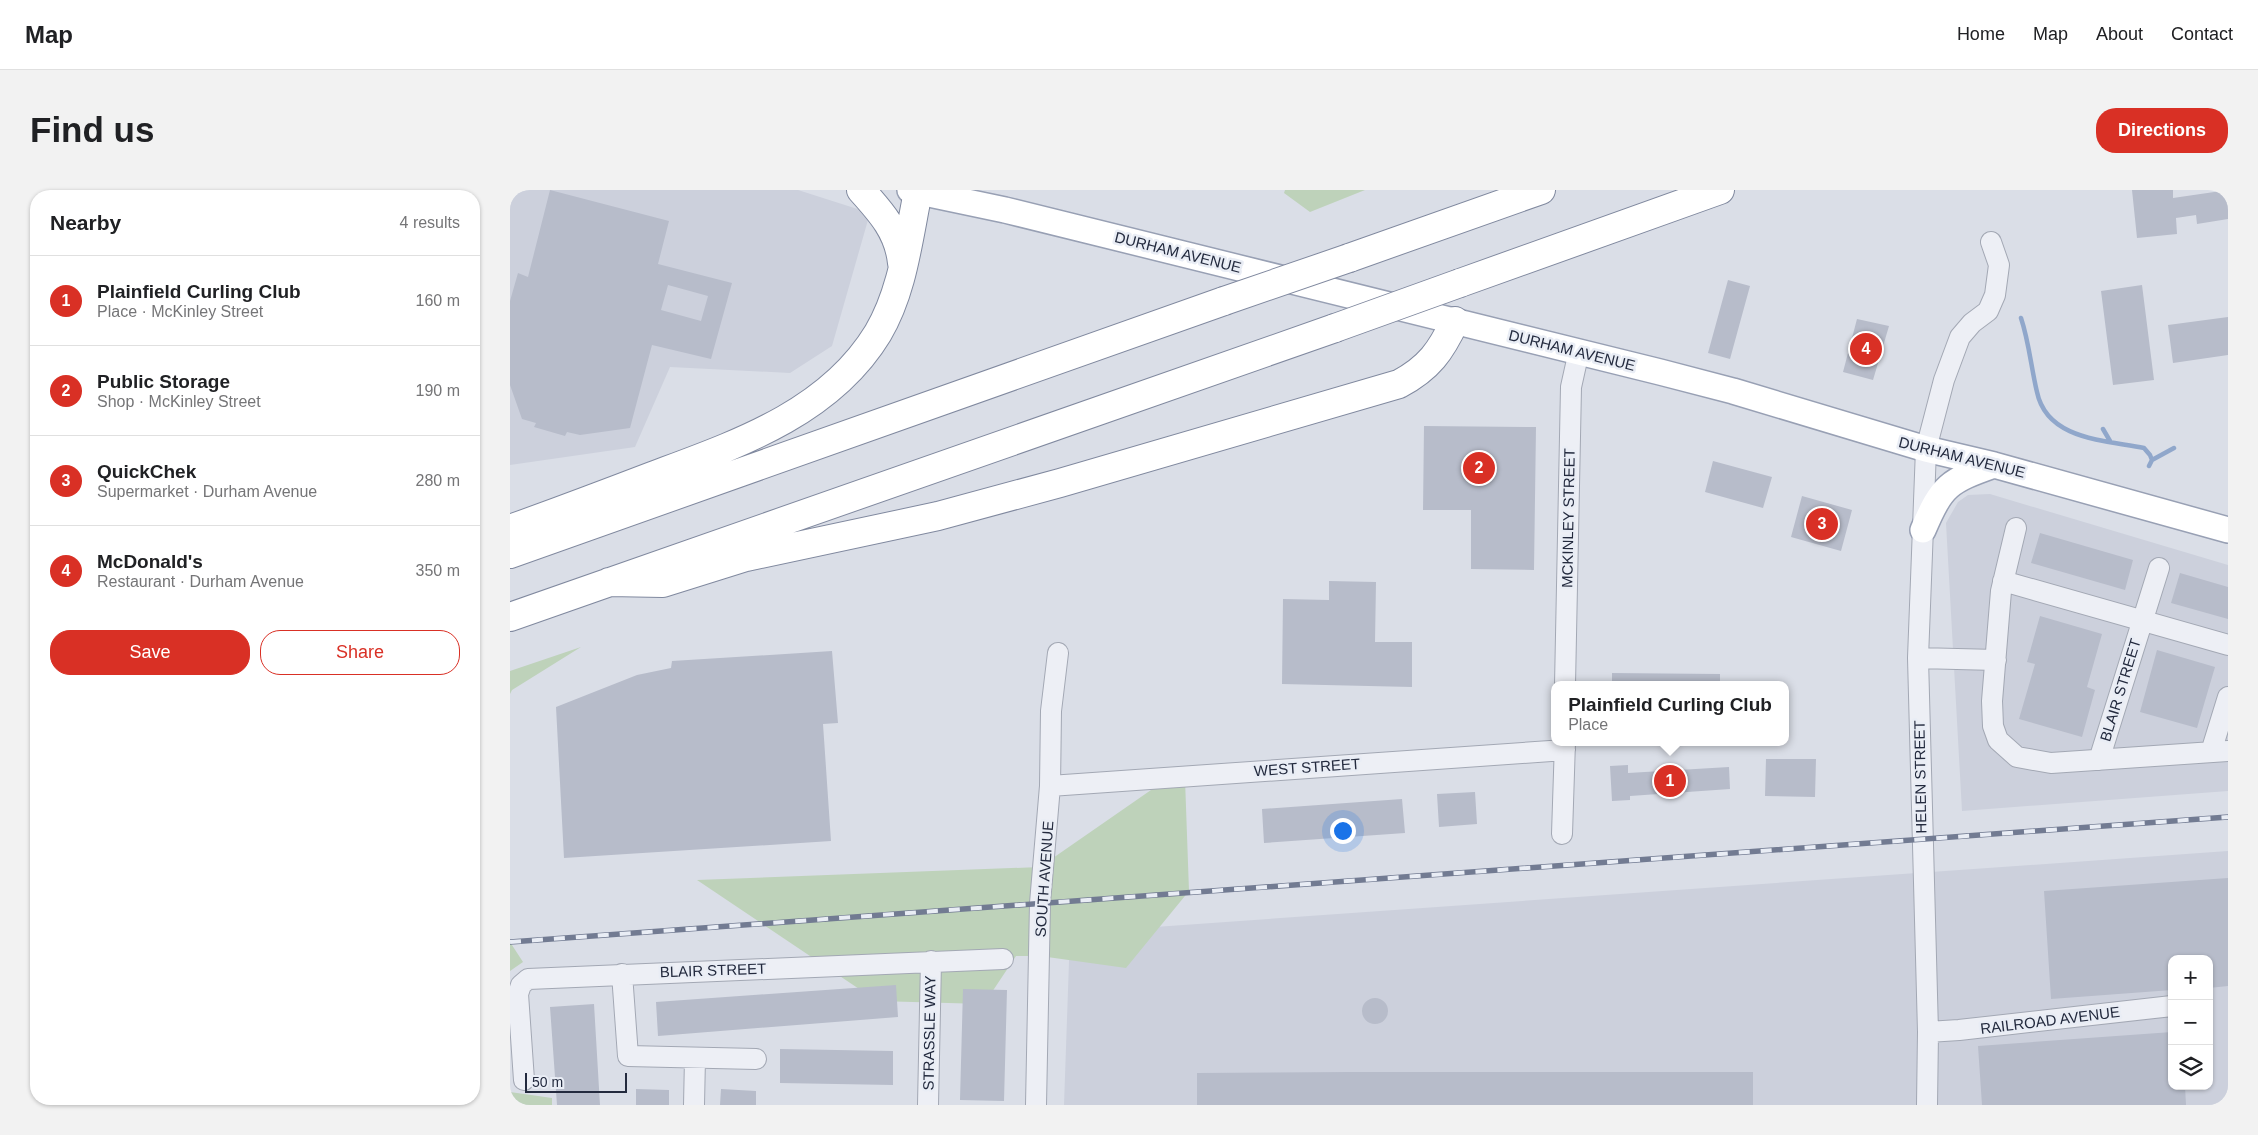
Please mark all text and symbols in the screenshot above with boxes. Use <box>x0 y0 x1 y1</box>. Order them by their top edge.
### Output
text: Map <box>25 21 73 48</box>
text: Home <box>1957 24 2005 44</box>
text: Map <box>2033 24 2068 44</box>
text: About <box>2096 24 2143 44</box>
text: Contact <box>2171 24 2233 44</box>
button: Directions <box>2096 108 2228 153</box>
text: Find us <box>30 110 154 149</box>
text: Nearby <box>50 211 121 234</box>
text: 4 results <box>400 214 460 231</box>
street label: DURHAM AVENUE <box>1113 228 1243 276</box>
text: Plainfield Curling Club <box>97 281 301 302</box>
text: 1 <box>62 292 70 309</box>
text: 160 m <box>416 292 460 309</box>
text: Place · McKinley Street <box>97 303 263 320</box>
street label: DURHAM AVENUE <box>1507 326 1637 374</box>
pin: 4 <box>1850 330 1882 368</box>
text: Public Storage <box>97 371 230 392</box>
text: 2 <box>62 382 70 399</box>
text: 190 m <box>416 382 460 399</box>
text: Shop · McKinley Street <box>97 393 261 410</box>
street label: DURHAM AVENUE <box>1897 433 2027 481</box>
street label: MCKINLEY STREET <box>1558 448 1578 588</box>
pin: 2 <box>1463 449 1495 487</box>
text: QuickChek <box>97 461 196 482</box>
text: 3 <box>62 472 70 489</box>
text: 280 m <box>416 472 460 489</box>
text: Supermarket · Durham Avenue <box>97 483 317 500</box>
pin: 3 <box>1806 505 1838 543</box>
text: McDonald's <box>97 551 203 572</box>
text: 4 <box>62 562 70 579</box>
text: 350 m <box>416 562 460 579</box>
text: Restaurant · Durham Avenue <box>97 573 304 590</box>
button: Save <box>50 630 250 675</box>
button: Share <box>260 630 460 675</box>
street label: BLAIR STREET <box>2096 636 2144 744</box>
popup <box>1551 681 1789 746</box>
text: Plainfield Curling Club <box>1568 694 1772 715</box>
text: Place <box>1568 716 1608 733</box>
street label: HELEN STREET <box>1911 720 1929 834</box>
street label: WEST STREET <box>1253 755 1361 779</box>
pin: 1 <box>1654 762 1686 800</box>
your location <box>1330 818 1356 844</box>
street label: SOUTH AVENUE <box>1031 820 1057 938</box>
map controls <box>2168 955 2213 1090</box>
button: + <box>2168 955 2213 1000</box>
street label: BLAIR STREET <box>659 960 767 980</box>
street label: STRASSLE WAY <box>919 975 939 1091</box>
button: − <box>2168 1000 2213 1045</box>
street label: RAILROAD AVENUE <box>1979 1003 2121 1037</box>
button: layers <box>2168 1045 2213 1090</box>
scale bar <box>525 1070 628 1093</box>
text: 50 m <box>532 1074 563 1090</box>

